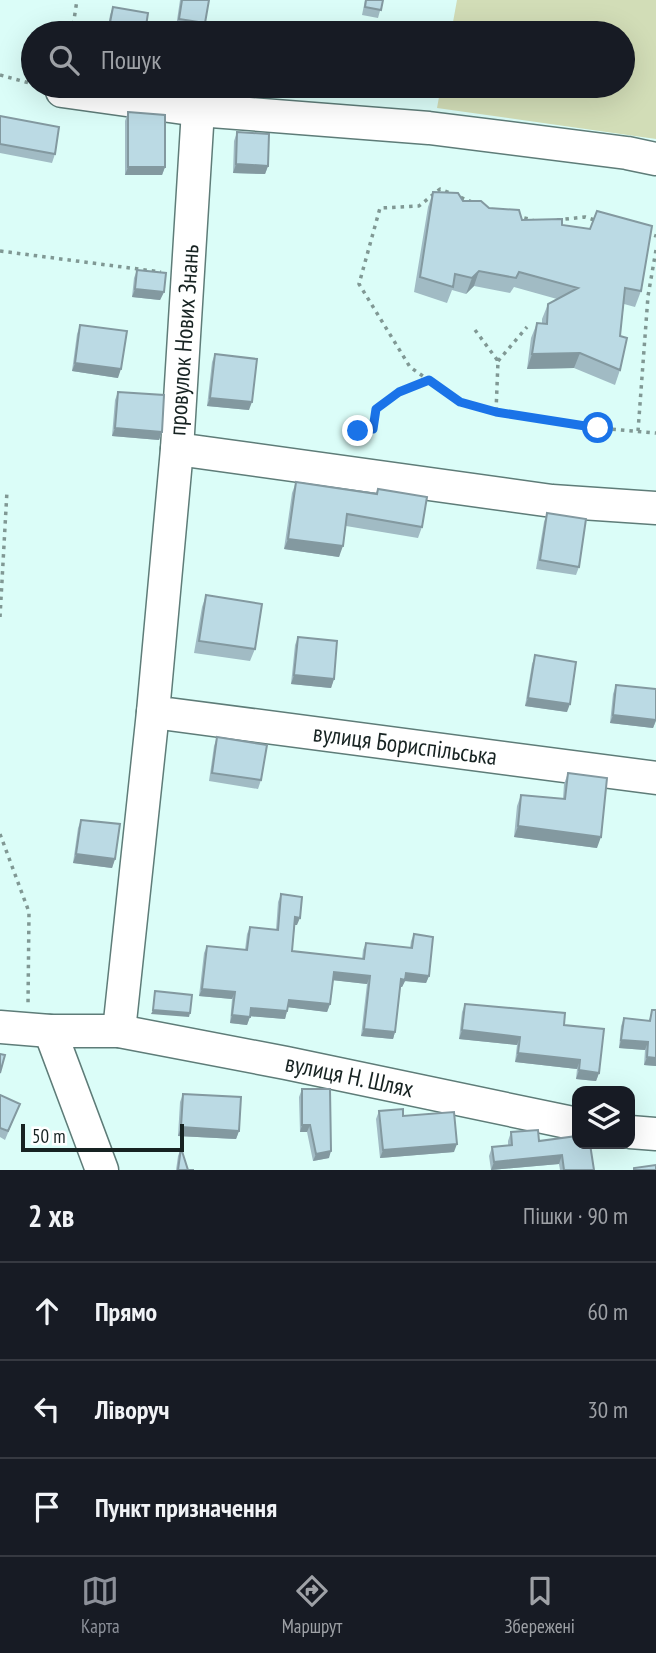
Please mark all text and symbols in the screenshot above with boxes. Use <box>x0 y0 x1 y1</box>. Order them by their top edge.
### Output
search box <box>21 21 635 98</box>
icon: search <box>45 41 83 79</box>
text: Пошук <box>101 43 161 76</box>
street label: провулок Нових Знань <box>161 243 206 437</box>
route start <box>582 412 613 443</box>
route end <box>342 415 373 446</box>
street label: вулиця Бориспільська <box>311 717 499 772</box>
street label: вулиця Н. Шлях <box>283 1047 417 1104</box>
map controls <box>572 1086 635 1149</box>
button: layers <box>572 1086 635 1149</box>
scale bar <box>21 1121 184 1153</box>
text: 50 m <box>32 1124 66 1148</box>
text: 2 хв <box>28 1196 74 1235</box>
text: Пішки · 90 m <box>523 1201 628 1230</box>
icon: ahead <box>28 1292 66 1330</box>
text: Прямо <box>95 1295 157 1328</box>
text: 60 m <box>587 1297 628 1326</box>
icon: left <box>28 1390 66 1428</box>
text: Ліворуч <box>95 1393 169 1426</box>
text: 30 m <box>587 1395 628 1424</box>
icon: arrive <box>28 1488 66 1526</box>
text: Пункт призначення <box>95 1491 277 1524</box>
tab: Карта <box>81 1572 120 1638</box>
tab: Маршрут <box>282 1572 342 1638</box>
tab: Збережені <box>504 1572 575 1638</box>

